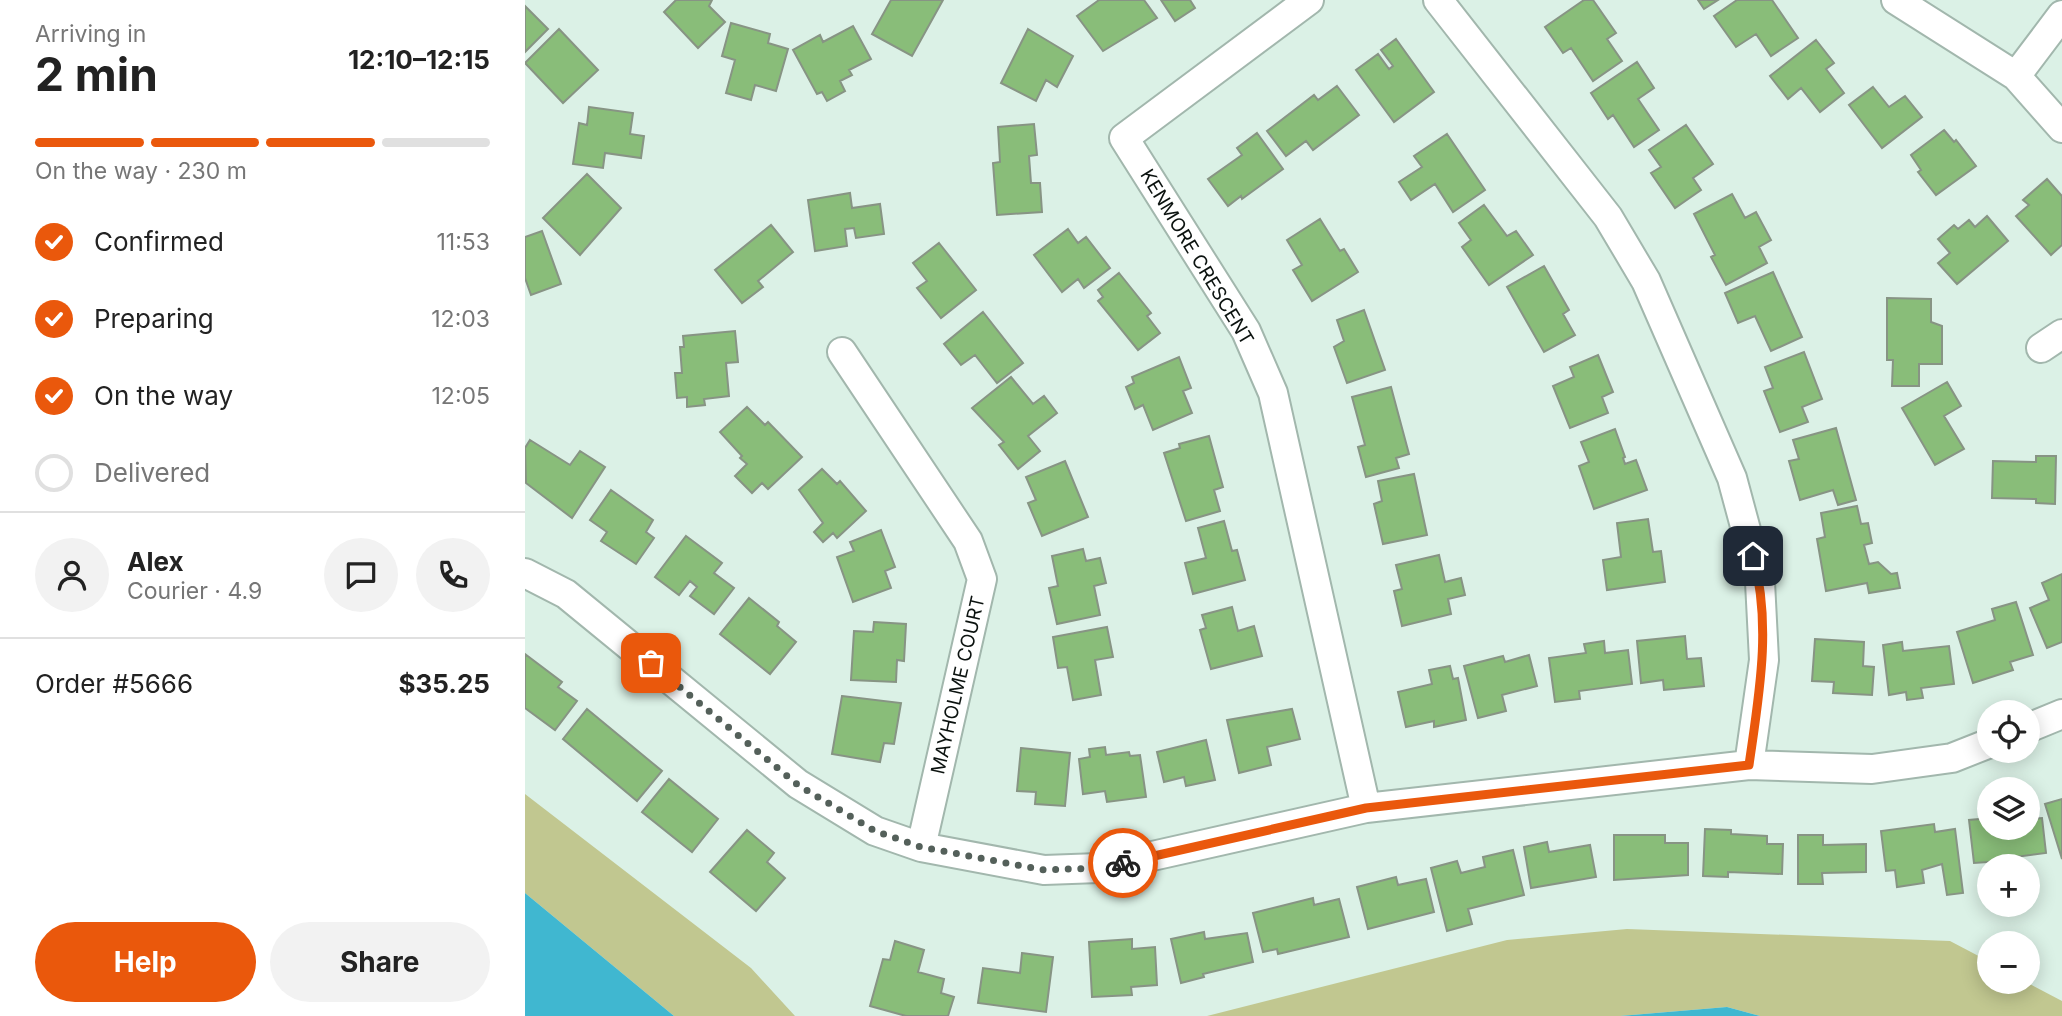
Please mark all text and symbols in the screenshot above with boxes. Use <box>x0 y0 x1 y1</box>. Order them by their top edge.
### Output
text: Arriving in <box>35 20 146 48</box>
text: 12:10–12:15 <box>348 44 490 75</box>
text: 2 min <box>35 46 158 102</box>
text: On the way · 230 m <box>35 157 247 185</box>
street label: KENMORE CRESCENT <box>1135 165 1259 349</box>
icon: check <box>35 223 73 261</box>
text: Confirmed <box>94 226 224 257</box>
text: 11:53 <box>436 228 490 256</box>
icon: check <box>35 300 73 338</box>
text: Preparing <box>94 303 214 334</box>
text: 12:03 <box>431 305 490 333</box>
icon: check <box>35 377 73 415</box>
text: On the way <box>94 380 233 411</box>
text: 12:05 <box>432 382 490 410</box>
text: Delivered <box>94 457 210 488</box>
pin <box>1723 526 1783 586</box>
icon: home <box>1734 537 1772 575</box>
button: person <box>35 538 109 612</box>
button: chat <box>324 538 398 612</box>
button: phone <box>416 538 490 612</box>
text: Alex <box>127 546 184 577</box>
text: Courier · 4.9 <box>127 577 262 605</box>
street label: MAYHOLME COURT <box>926 594 990 776</box>
pin <box>621 633 681 693</box>
icon: bag <box>632 644 670 682</box>
text: Order #5666 <box>35 668 193 699</box>
text: $35.25 <box>398 668 490 699</box>
map controls <box>1977 700 2040 994</box>
button: locate <box>1977 700 2040 763</box>
button: layers <box>1977 777 2040 840</box>
courier <box>1088 828 1158 898</box>
icon: bike <box>1104 844 1142 882</box>
button: + <box>1977 854 2040 917</box>
button: Help <box>35 922 256 1002</box>
button: Share <box>270 922 490 1002</box>
button: − <box>1977 931 2040 994</box>

